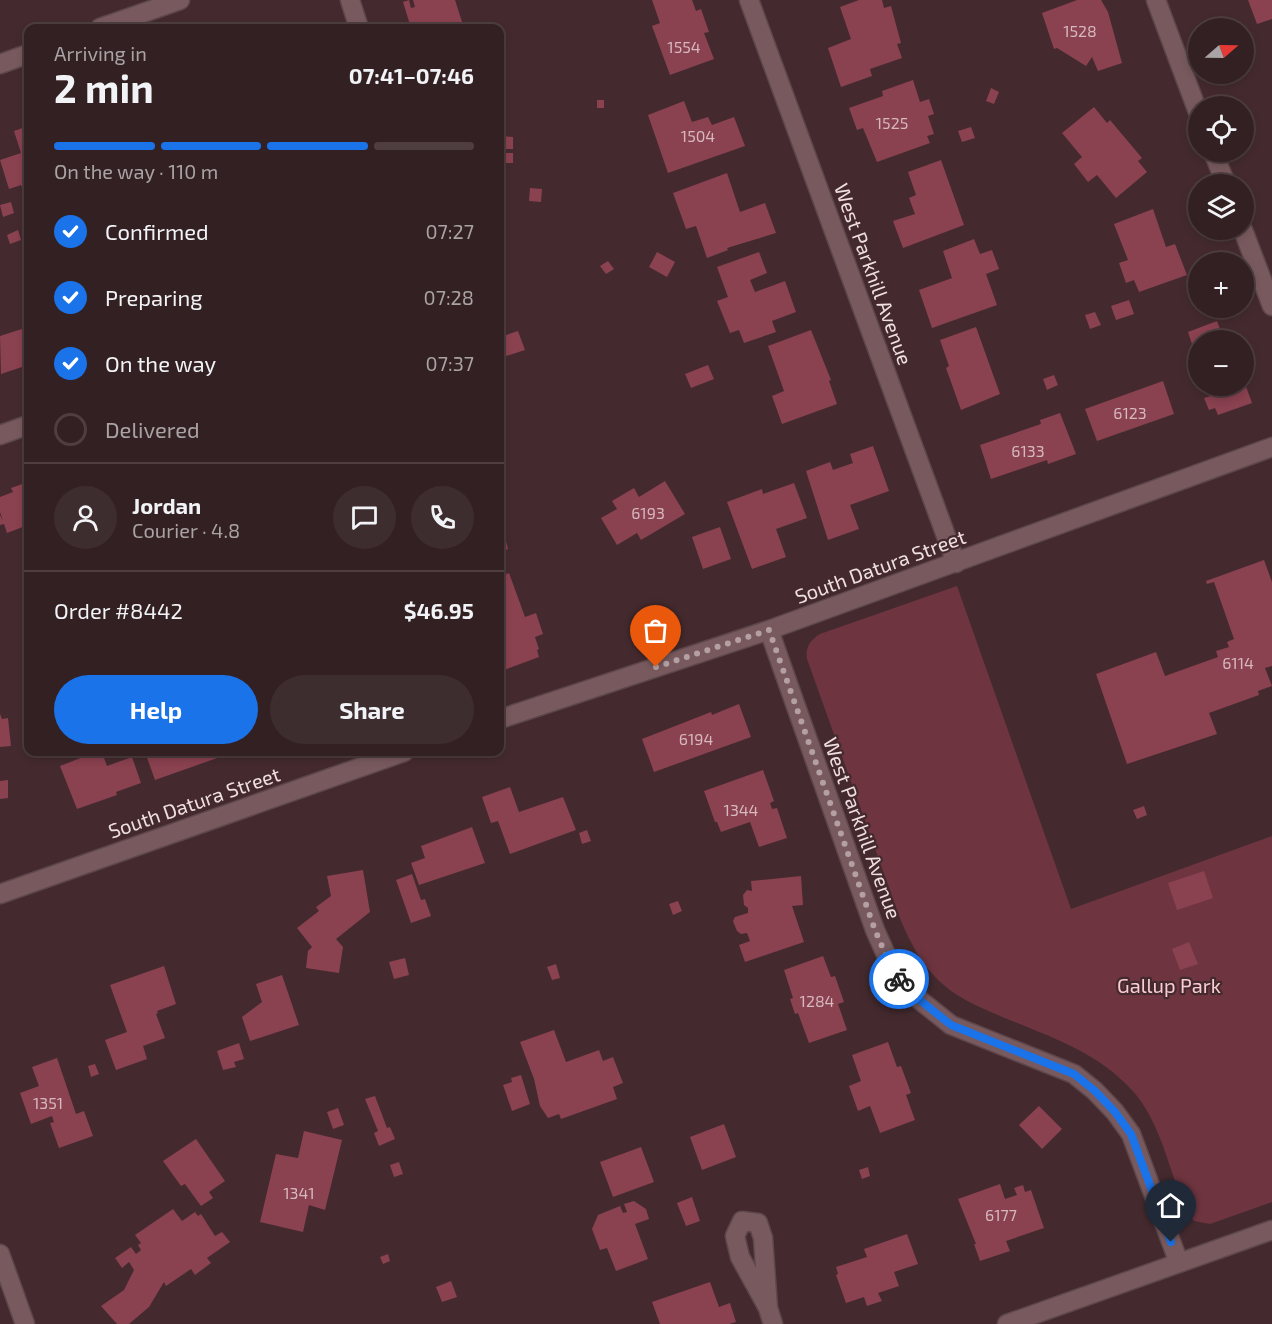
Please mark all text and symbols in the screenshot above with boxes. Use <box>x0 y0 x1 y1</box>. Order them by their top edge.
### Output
north arrow <box>1188 18 1254 84</box>
map controls <box>1188 18 1254 396</box>
house number: 1528 <box>1063 21 1097 40</box>
house number: 1554 <box>667 37 701 56</box>
text: Arriving in <box>54 41 147 65</box>
text: 07:41–07:46 <box>349 62 474 88</box>
text: 2 min <box>54 64 154 111</box>
button: locate <box>1188 96 1254 162</box>
house number: 1525 <box>876 113 908 132</box>
house number: 1504 <box>681 126 715 145</box>
text: On the way · 110 m <box>54 159 218 183</box>
button: layers <box>1188 174 1254 240</box>
street label: West Parkhill Avenue <box>830 180 918 368</box>
icon: check <box>54 215 87 248</box>
text: Confirmed <box>105 218 209 244</box>
text: 07:27 <box>426 219 474 243</box>
button: + <box>1188 252 1254 318</box>
icon: check <box>54 281 87 314</box>
text: Preparing <box>105 284 203 310</box>
text: 07:28 <box>424 285 474 309</box>
button: − <box>1188 330 1254 396</box>
icon: check <box>54 347 87 380</box>
text: On the way <box>105 350 216 376</box>
text: 07:37 <box>426 351 474 375</box>
house number: 6123 <box>1113 403 1147 422</box>
text: Delivered <box>105 416 200 442</box>
house number: 6133 <box>1011 441 1045 460</box>
button: person <box>54 486 117 549</box>
button: chat <box>333 486 396 549</box>
button: phone <box>411 486 474 549</box>
text: Jordan <box>132 492 201 518</box>
house number: 6193 <box>631 503 665 522</box>
text: Courier · 4.8 <box>132 518 240 542</box>
street label: South Datura Street <box>791 524 969 608</box>
text: Order #8442 <box>54 597 183 623</box>
text: $46.95 <box>404 597 474 623</box>
pin <box>630 605 681 667</box>
icon: bag <box>639 614 672 647</box>
house number: 6114 <box>1222 653 1254 672</box>
button: Help <box>54 675 258 744</box>
button: Share <box>270 675 474 744</box>
house number: 6194 <box>679 729 713 748</box>
street label: West Parkhill Avenue <box>819 734 907 922</box>
street label: South Datura Street <box>105 761 283 843</box>
house number: 1344 <box>724 800 759 819</box>
courier <box>869 949 929 1009</box>
icon: bike <box>883 963 916 996</box>
park label: Gallup Park <box>1117 973 1221 997</box>
house number: 1284 <box>800 991 835 1010</box>
house number: 1351 <box>33 1093 63 1112</box>
pin <box>1145 1180 1196 1242</box>
house number: 1341 <box>283 1183 315 1202</box>
icon: home <box>1154 1189 1187 1222</box>
house number: 6177 <box>985 1205 1017 1224</box>

